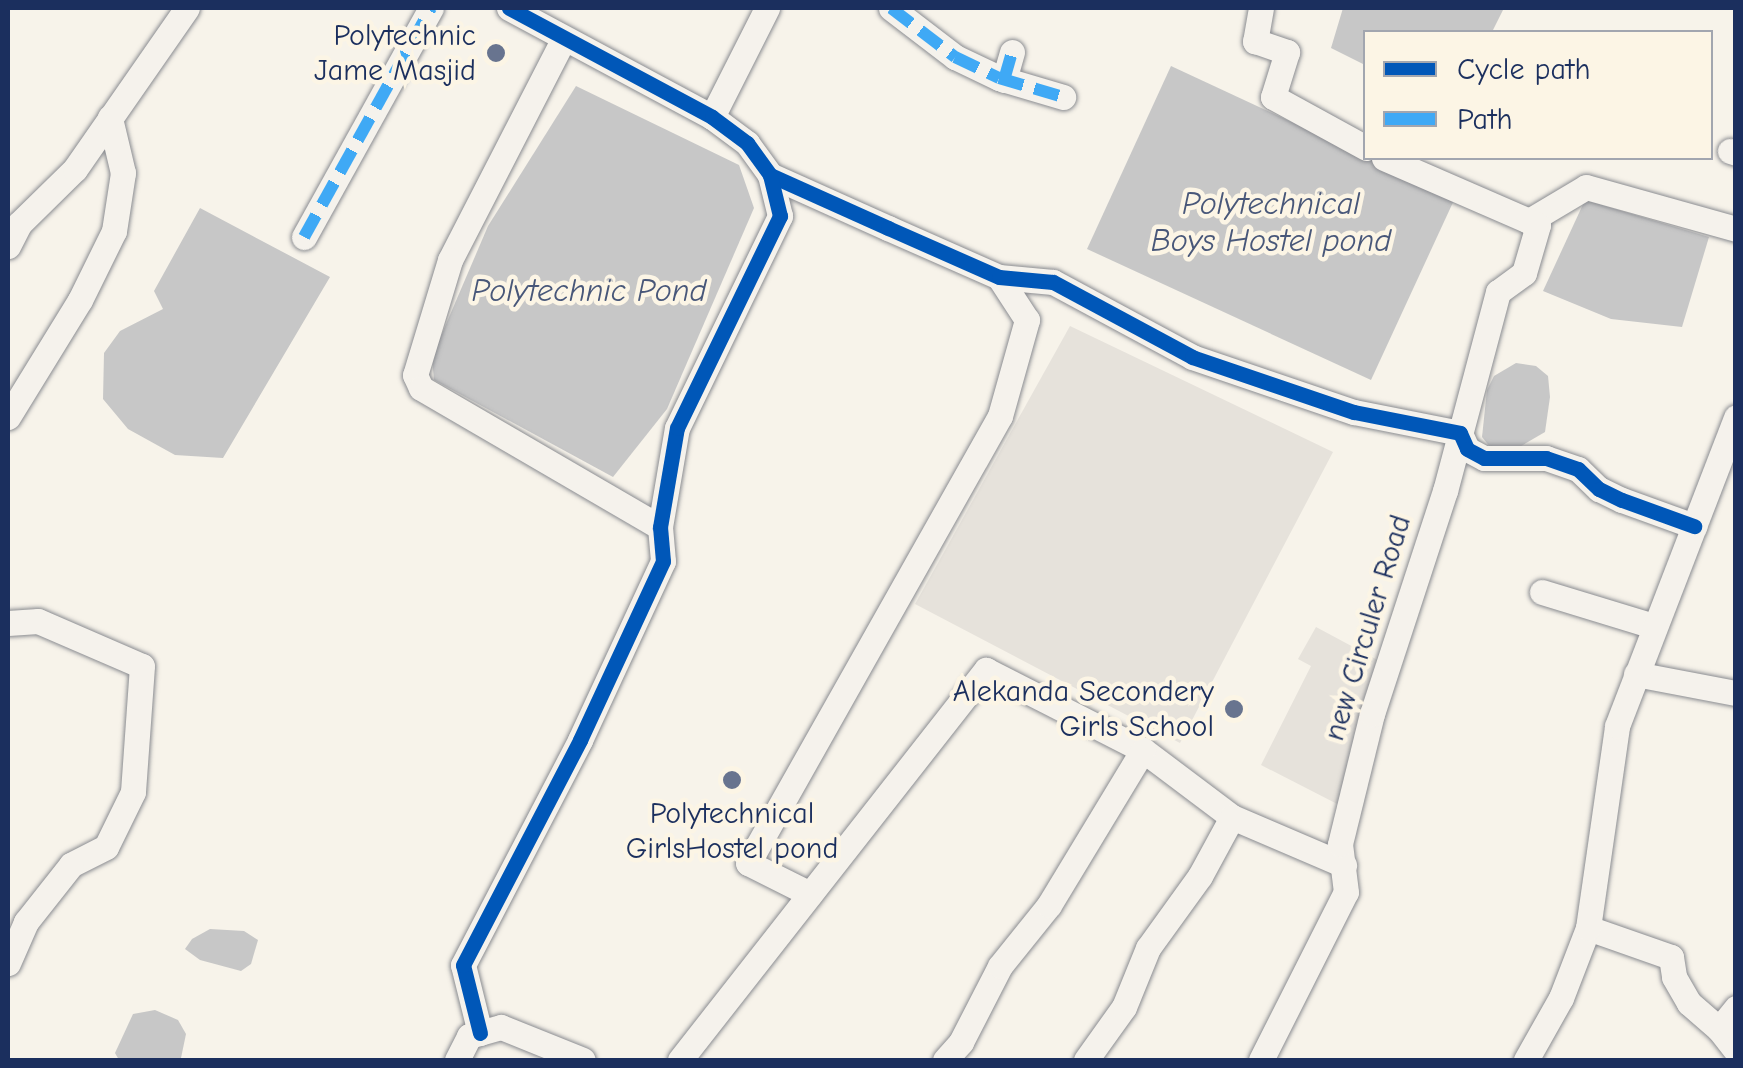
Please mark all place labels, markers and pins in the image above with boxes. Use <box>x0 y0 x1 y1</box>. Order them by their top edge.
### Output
place label: Polytechnic Jame Masjid <box>314 18 476 88</box>
marker: Polytechnic Jame Masjid <box>485 42 507 64</box>
place label: Alekanda Secondery Girls School <box>953 674 1214 744</box>
marker: Alekanda Secondery Girls School <box>1223 698 1245 720</box>
marker: Polytechnical GirlsHostel pond <box>721 769 743 791</box>
place label: Polytechnical GirlsHostel pond <box>626 796 838 866</box>

